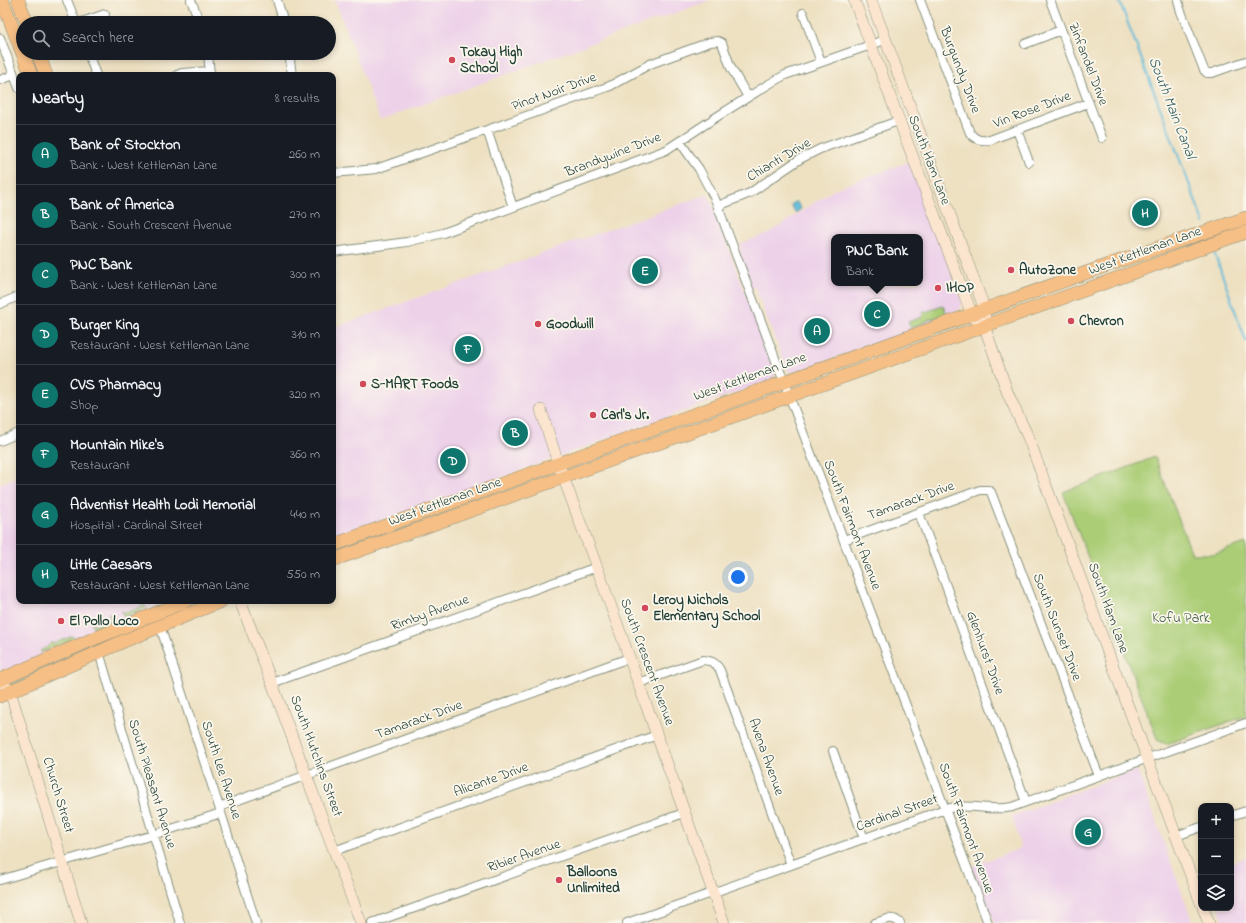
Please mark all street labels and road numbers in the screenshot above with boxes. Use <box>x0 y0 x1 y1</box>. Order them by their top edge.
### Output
street label: Zinfandel Drive <box>1063 19 1114 109</box>
street label: Burgundy Drive <box>933 23 986 117</box>
street label: Pinot Noir Drive <box>509 67 600 117</box>
street label: Vin Rose Drive <box>989 85 1074 135</box>
street label: South Ham Lane <box>902 112 956 209</box>
street label: Brandywine Drive <box>561 127 665 184</box>
street label: Chianti Drive <box>743 132 816 187</box>
street label: West Kettleman Lane <box>1086 221 1205 281</box>
street label: West Kettleman Lane <box>691 347 810 407</box>
street label: South Fairmont Avenue <box>818 457 887 594</box>
street label: West Kettleman Lane <box>386 472 505 532</box>
street label: Tamarack Drive <box>865 475 958 526</box>
street label: South Ham Lane <box>1082 560 1134 657</box>
street label: South Sunset Drive <box>1027 570 1087 685</box>
street label: Rimby Avenue <box>388 589 473 638</box>
street label: South Crescent Avenue <box>614 595 680 729</box>
street label: Glenhurst Drive <box>960 608 1010 699</box>
street label: South Hutchins Street <box>284 692 348 820</box>
street label: Tamarack Drive <box>373 694 466 745</box>
street label: Avena Avenue <box>742 716 790 799</box>
street label: South Pleasant Avenue <box>122 717 182 852</box>
street label: South Lee Avenue <box>195 718 247 823</box>
street label: Church Street <box>37 754 80 836</box>
street label: Alicante Drive <box>451 757 532 803</box>
street label: South Fairmont Avenue <box>933 760 1000 897</box>
street label: Cardinal Street <box>853 788 941 838</box>
street label: Ribier Avenue <box>485 833 564 878</box>

